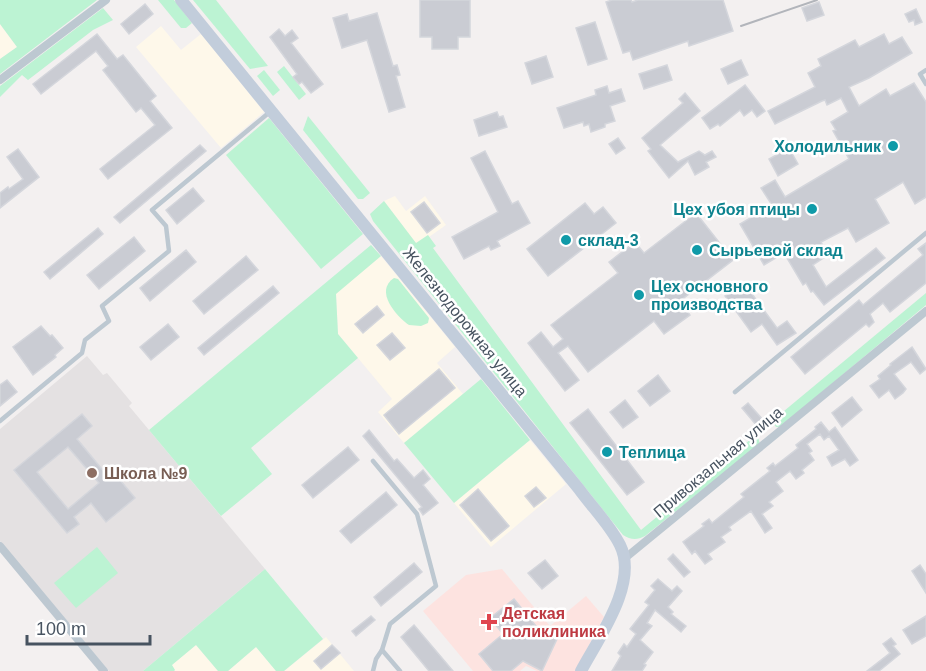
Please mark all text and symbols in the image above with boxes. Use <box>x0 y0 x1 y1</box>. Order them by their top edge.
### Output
place label: Холодильник <box>774 138 882 155</box>
marker: Холодильник <box>886 139 900 153</box>
place label: Цех убоя птицы <box>673 201 800 218</box>
marker: Цех убоя птицы <box>805 202 819 216</box>
place label: склад-3 <box>578 232 639 249</box>
marker: склад-3 <box>559 233 573 247</box>
place label: Сырьевой склад <box>709 242 843 259</box>
marker: Сырьевой склад <box>690 243 704 257</box>
street label: Железнодорожная улица <box>400 244 530 400</box>
place label: Цех основного производства <box>651 278 769 313</box>
marker: Цех основного производства <box>632 288 646 302</box>
street label: Привокзальная улица <box>650 403 786 521</box>
place label: Теплица <box>619 444 686 461</box>
marker: Теплица <box>600 445 614 459</box>
place label: Школа №9 <box>104 465 188 482</box>
marker: Школа №9 <box>85 466 99 480</box>
place label: Детская поликлиника <box>502 605 606 640</box>
scale bar <box>27 608 150 646</box>
marker: Детская поликлиника <box>480 613 498 631</box>
text: 100 m <box>36 619 86 639</box>

